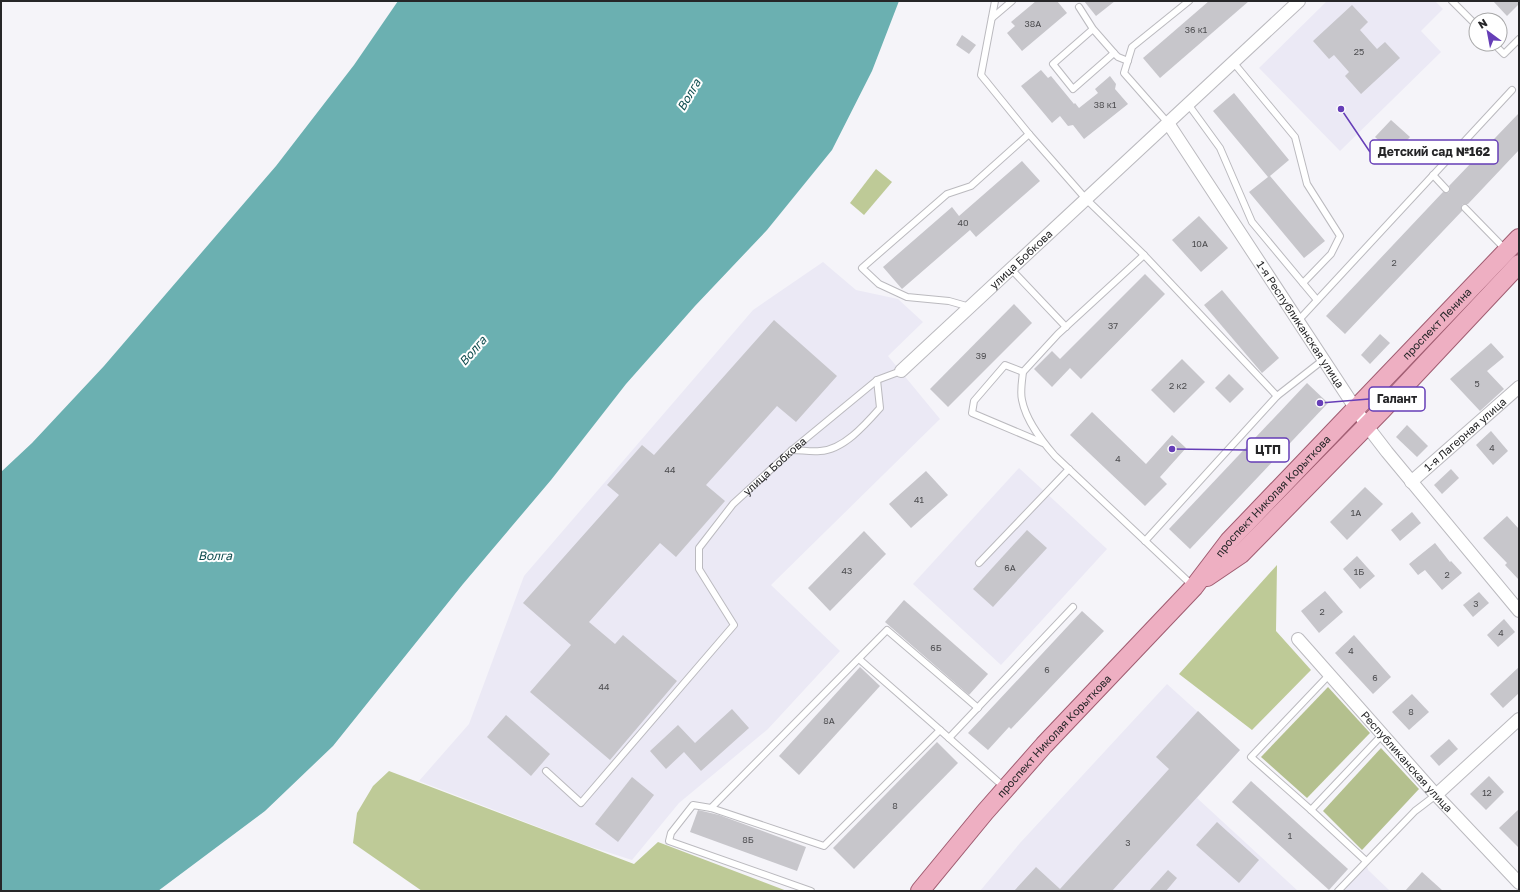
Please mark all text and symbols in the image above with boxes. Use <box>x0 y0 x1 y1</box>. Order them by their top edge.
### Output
north arrow <box>1468 12 1508 52</box>
text: N <box>1475 15 1489 31</box>
house number: 38А <box>1025 18 1041 29</box>
house number: 36 к1 <box>1185 24 1208 35</box>
house number: 25 <box>1354 46 1364 57</box>
water label: Волга <box>674 75 704 113</box>
house number: 38 к1 <box>1094 99 1117 110</box>
callout: Детский сад №162 <box>1370 140 1498 164</box>
text: Детский сад №162 <box>1378 144 1490 159</box>
house number: 40 <box>957 217 969 228</box>
street label: улица Бобкова <box>987 227 1055 291</box>
house number: 10А <box>1192 238 1208 249</box>
house number: 2 <box>1391 257 1397 268</box>
street label: 1-я Республиканская улица <box>1254 258 1347 390</box>
street label: проспект Ленина <box>1399 285 1474 362</box>
house number: 37 <box>1108 320 1118 331</box>
water label: Волга <box>456 332 490 368</box>
house number: 39 <box>976 350 986 361</box>
house number: 5 <box>1474 378 1480 389</box>
house number: 2 к2 <box>1169 380 1187 391</box>
callout: Галант <box>1369 387 1425 411</box>
text: Галант <box>1377 391 1417 406</box>
street label: 1-я Лагерная улица <box>1421 395 1508 474</box>
street label: проспект Николая Корыткова <box>1212 432 1333 559</box>
street label: улица Бобкова <box>740 434 809 498</box>
callout: ЦТП <box>1247 438 1289 462</box>
text: ЦТП <box>1255 442 1281 457</box>
house number: 4 <box>1489 442 1495 453</box>
house number: 4 <box>1115 453 1121 464</box>
house number: 44 <box>665 464 676 475</box>
house number: 41 <box>914 494 925 505</box>
house number: 1А <box>1351 507 1361 518</box>
water label: Волга <box>198 548 233 563</box>
house number: 6А <box>1004 562 1016 573</box>
house number: 43 <box>842 565 852 576</box>
house number: 1Б <box>1354 566 1364 577</box>
house number: 2 <box>1444 569 1450 580</box>
house number: 3 <box>1473 598 1479 609</box>
house number: 2 <box>1319 606 1325 617</box>
house number: 4 <box>1498 627 1504 638</box>
house number: 6Б <box>930 642 942 653</box>
house number: 4 <box>1348 645 1354 656</box>
house number: 6 <box>1044 664 1050 675</box>
street label: проспект Николая Корыткова <box>994 672 1113 800</box>
house number: 6 <box>1372 672 1378 683</box>
house number: 44 <box>599 681 610 692</box>
house number: 8 <box>1408 706 1414 717</box>
street label: Республиканская улица <box>1359 708 1456 814</box>
house number: 8А <box>823 715 835 726</box>
house number: 12 <box>1482 787 1492 798</box>
house number: 8 <box>892 800 898 811</box>
house number: 1 <box>1288 830 1293 841</box>
house number: 8Б <box>742 834 754 845</box>
house number: 3 <box>1125 837 1131 848</box>

